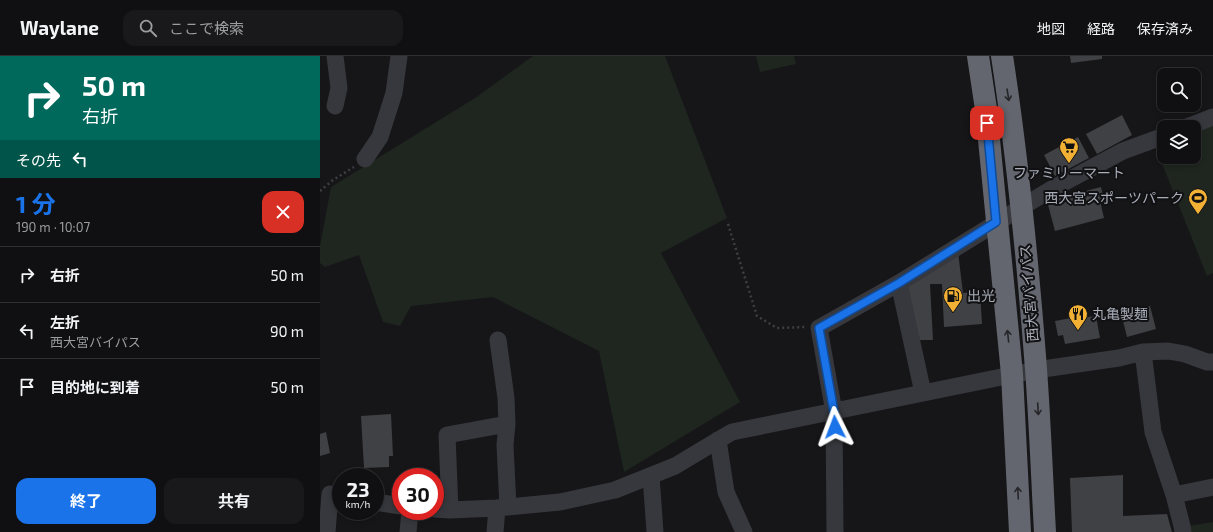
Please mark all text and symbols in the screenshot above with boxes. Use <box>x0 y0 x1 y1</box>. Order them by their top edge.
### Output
search box <box>123 10 403 46</box>
text: Waylane <box>20 16 99 39</box>
icon: search <box>137 17 159 39</box>
text: ここで検索 <box>169 19 244 37</box>
text: 地図 <box>1037 20 1065 37</box>
text: 経路 <box>1087 20 1115 37</box>
text: 保存済み <box>1137 20 1193 37</box>
text: 50 m <box>82 68 146 102</box>
map controls <box>1157 68 1201 164</box>
button: search <box>1157 68 1201 112</box>
icon: right <box>16 72 68 124</box>
one-way arrow <box>1004 88 1012 101</box>
text: 右折 <box>82 105 118 127</box>
pin <box>970 106 1004 140</box>
icon: arrive <box>976 112 998 134</box>
button: layers <box>1157 120 1201 164</box>
supermarket icon: ファミリーマート <box>1058 136 1080 164</box>
icon: left <box>69 148 91 170</box>
text: その先 <box>16 151 61 169</box>
place label: ファミリーマート <box>1013 164 1125 181</box>
sports icon: 西大宮スポーツパーク <box>1187 187 1209 215</box>
text: 1 分 <box>16 189 56 218</box>
place label: 西大宮スポーツパーク <box>1044 189 1184 206</box>
button: close <box>262 191 304 233</box>
text: 190 m · 10:07 <box>16 219 90 235</box>
street label: 西大宮バイパス <box>1016 244 1041 342</box>
icon: right <box>16 264 38 286</box>
text: 右折 <box>50 266 80 284</box>
text: 50 m <box>270 266 304 284</box>
fuel station icon: 出光 <box>942 285 964 313</box>
place label: 出光 <box>967 287 995 304</box>
restaurant icon: 丸亀製麺 <box>1067 303 1089 331</box>
place label: 丸亀製麺 <box>1092 305 1148 322</box>
text: 左折 <box>50 313 80 331</box>
icon: left <box>16 320 38 342</box>
text: 90 m <box>270 322 304 340</box>
one-way arrow <box>1004 330 1012 343</box>
text: 西大宮バイパス <box>50 334 141 350</box>
icon: arrive <box>16 376 38 398</box>
text: 目的地に到着 <box>50 378 140 396</box>
text: 50 m <box>270 378 304 396</box>
one-way arrow <box>1035 402 1042 415</box>
position arrow <box>814 406 856 448</box>
speed limit sign: 30 <box>392 468 444 520</box>
text: 23 <box>347 477 369 501</box>
button: 終了 <box>16 478 156 524</box>
button: 共有 <box>164 478 304 524</box>
one-way arrow <box>1014 487 1021 500</box>
text: km/h <box>346 498 370 510</box>

